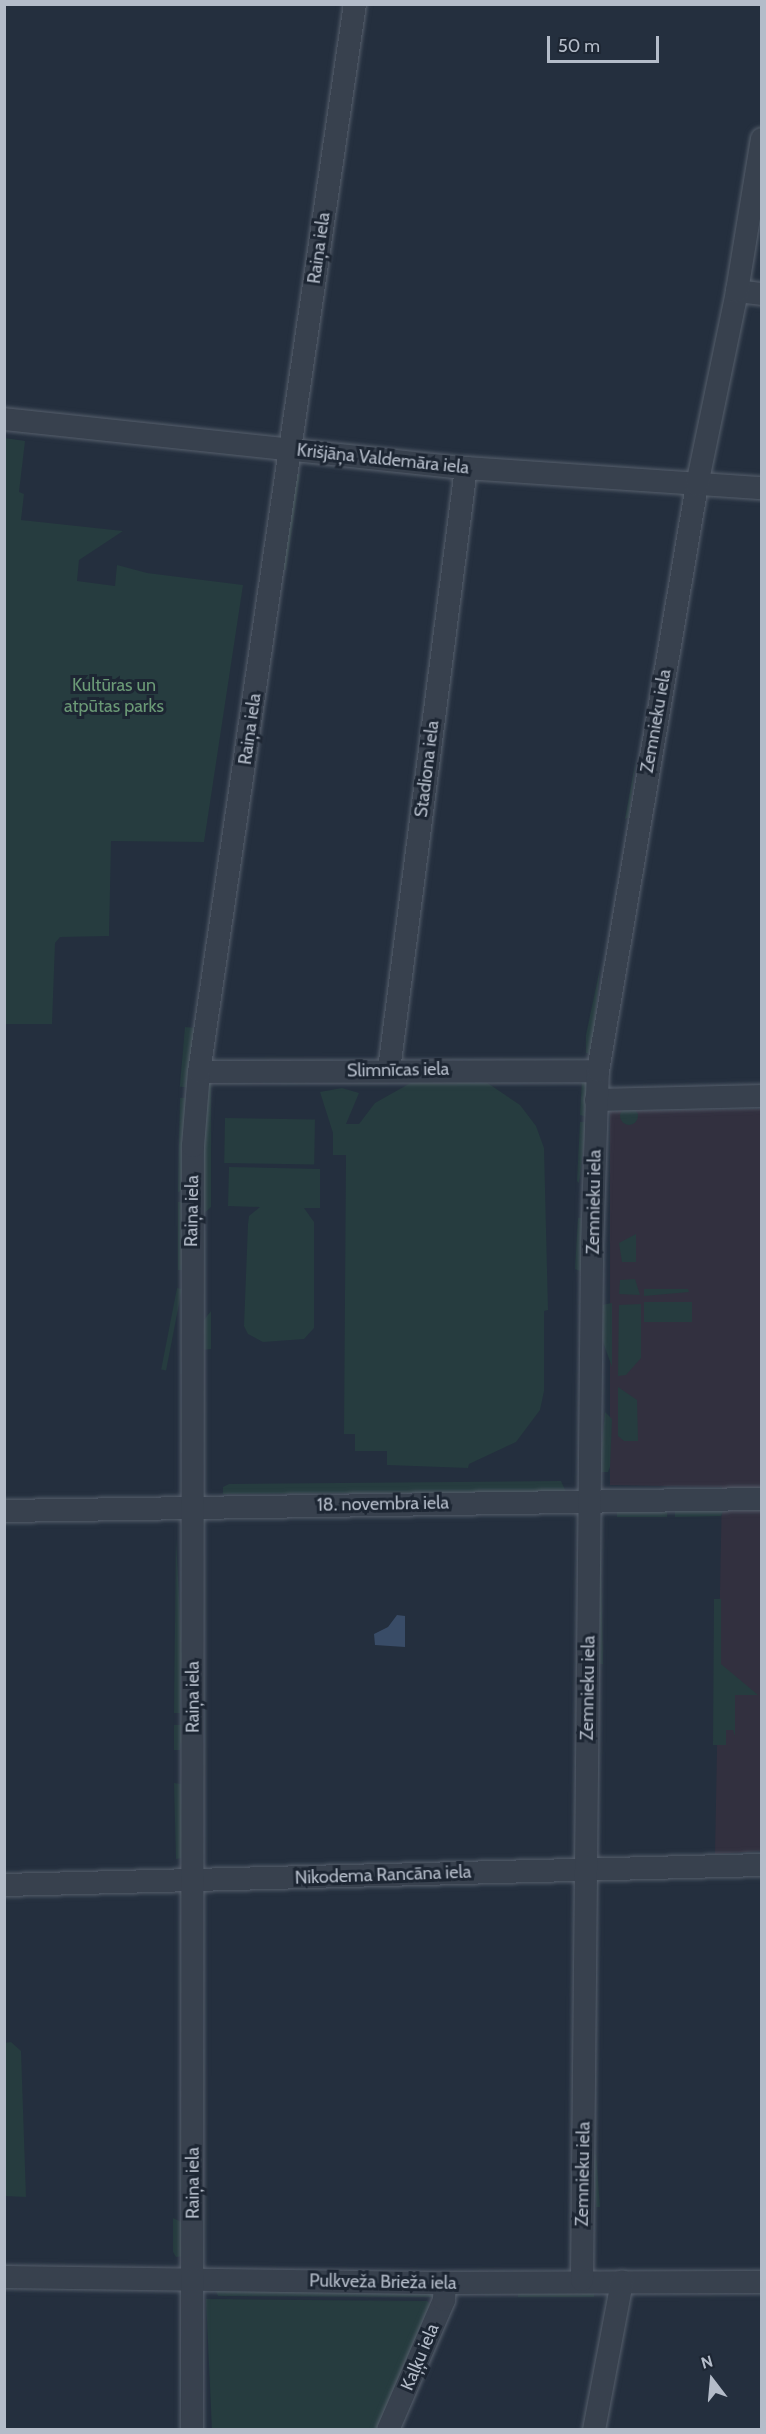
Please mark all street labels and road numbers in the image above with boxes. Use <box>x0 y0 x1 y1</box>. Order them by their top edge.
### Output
street label: Raiņa iela <box>303 211 335 285</box>
street label: Krišjāņa Valdemāra iela <box>296 439 470 479</box>
street label: Zemnieku iela <box>636 667 676 775</box>
street label: Raiņa iela <box>234 692 266 766</box>
street label: Stadiona iela <box>410 719 444 819</box>
street label: Slimnīcas iela <box>347 1058 449 1082</box>
street label: Zemnieku iela <box>582 1149 606 1255</box>
street label: Raiņa iela <box>181 1175 203 1247</box>
street label: 18. novembra iela <box>317 1492 449 1516</box>
street label: Zemnieku iela <box>576 1635 600 1741</box>
street label: Raiņa iela <box>182 1661 204 1733</box>
street label: Nikodema Rancāna iela <box>294 1861 472 1889</box>
street label: Zemnieku iela <box>571 2121 595 2227</box>
street label: Raiņa iela <box>182 2147 204 2219</box>
street label: Pulkveža Brieža iela <box>309 2270 457 2294</box>
street label: Kaļķu iela <box>396 2320 444 2394</box>

